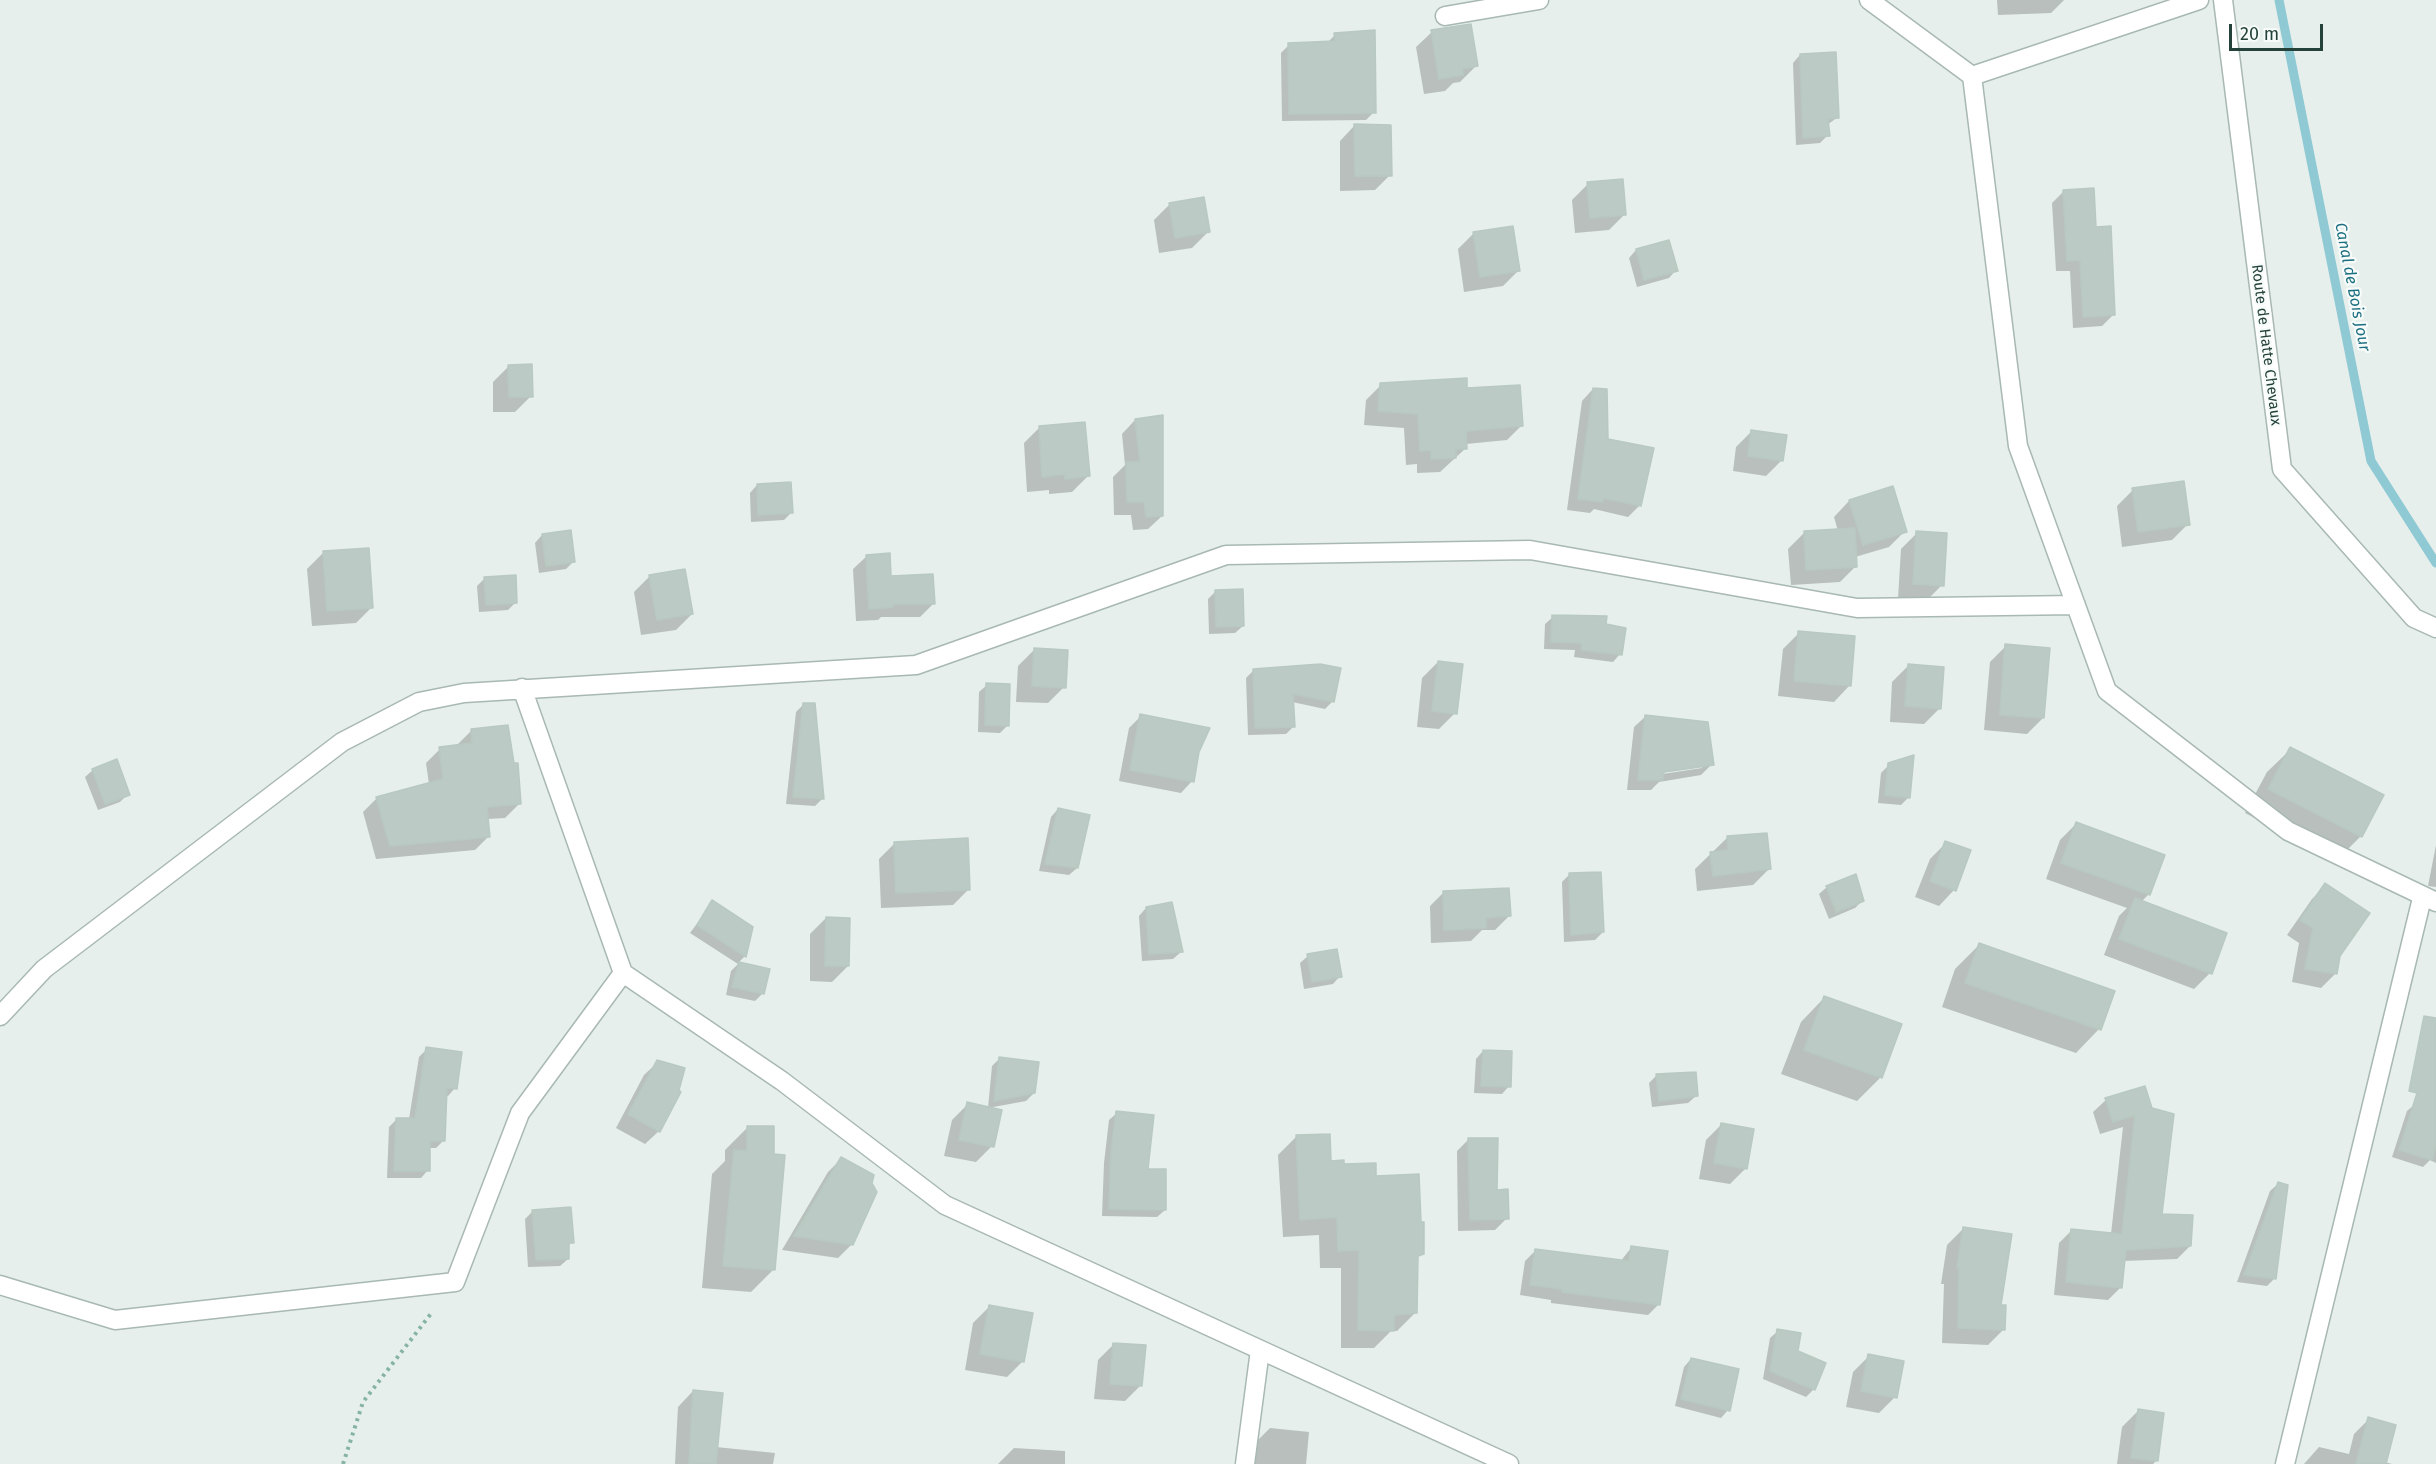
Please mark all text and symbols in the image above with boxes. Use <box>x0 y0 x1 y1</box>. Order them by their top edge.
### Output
scale bar <box>2232 12 2326 50</box>
text: 20 m <box>2240 23 2279 45</box>
water label: Canal de Bois Jour <box>2330 221 2374 353</box>
street label: Route de Hatte Chevaux <box>2247 263 2285 427</box>

